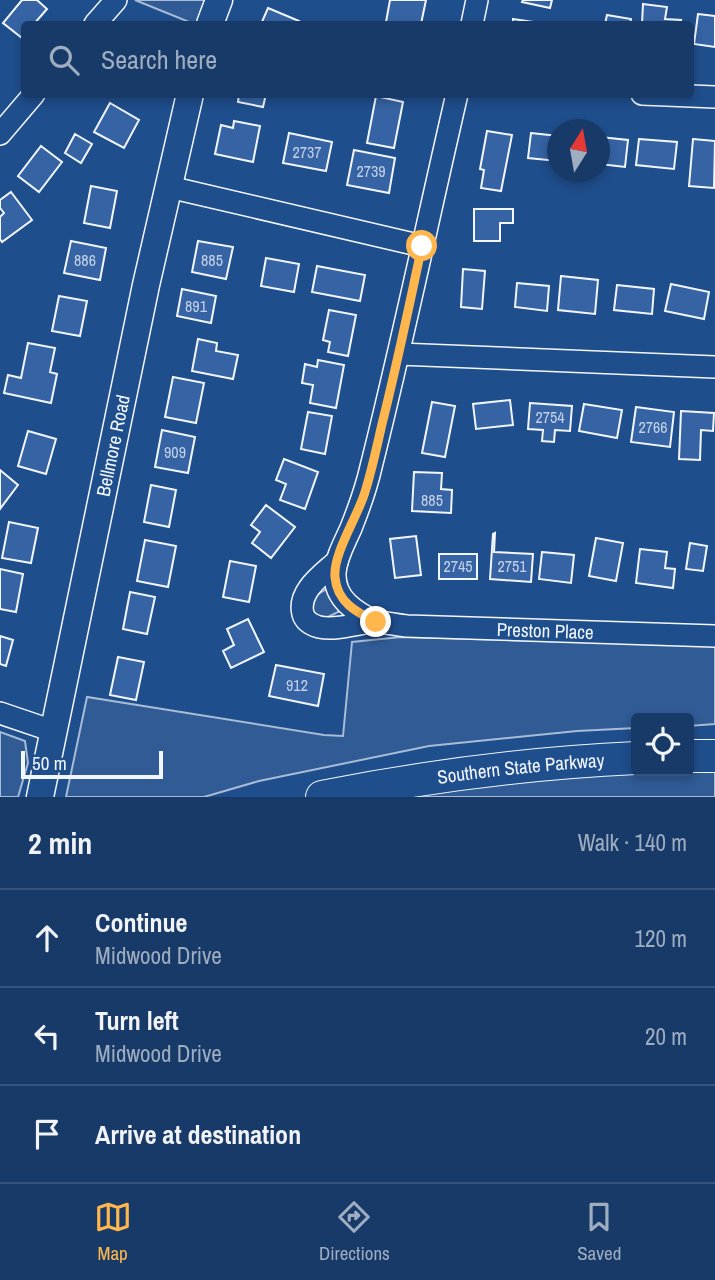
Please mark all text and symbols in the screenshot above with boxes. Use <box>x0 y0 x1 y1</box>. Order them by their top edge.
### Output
search box <box>21 21 694 98</box>
icon: search <box>45 41 83 79</box>
text: Search here <box>101 42 217 77</box>
north arrow <box>547 119 610 182</box>
house number: 2737 <box>292 141 322 163</box>
house number: 2739 <box>356 160 386 182</box>
route start <box>406 230 437 261</box>
house number: 886 <box>74 249 96 271</box>
house number: 885 <box>201 249 223 271</box>
house number: 891 <box>185 295 208 317</box>
street label: Bellmore Road <box>90 392 136 499</box>
house number: 2754 <box>535 406 565 428</box>
house number: 2766 <box>638 416 668 438</box>
house number: 909 <box>164 441 186 463</box>
house number: 885 <box>421 489 443 511</box>
house number: 2745 <box>443 555 473 577</box>
house number: 2751 <box>497 555 527 577</box>
route end <box>360 606 391 637</box>
street label: Preston Place <box>496 616 594 645</box>
house number: 912 <box>286 674 308 696</box>
map controls <box>631 713 694 776</box>
button: locate <box>631 713 694 776</box>
street label: Southern State Parkway <box>435 747 605 790</box>
scale bar <box>21 748 163 780</box>
text: 50 m <box>32 750 67 776</box>
text: 2 min <box>28 823 92 863</box>
text: Walk · 140 m <box>578 827 687 858</box>
text: Continue <box>95 905 187 940</box>
icon: ahead <box>28 919 66 957</box>
text: 120 m <box>635 923 687 954</box>
text: Midwood Drive <box>95 940 222 971</box>
text: Turn left <box>95 1003 179 1038</box>
icon: left <box>28 1017 66 1055</box>
text: 20 m <box>645 1021 687 1052</box>
text: Midwood Drive <box>95 1038 222 1069</box>
icon: arrive <box>28 1115 66 1153</box>
text: Arrive at destination <box>95 1117 301 1152</box>
tab: Map <box>94 1198 132 1266</box>
tab: Directions <box>319 1198 390 1266</box>
tab: Saved <box>577 1198 621 1266</box>

